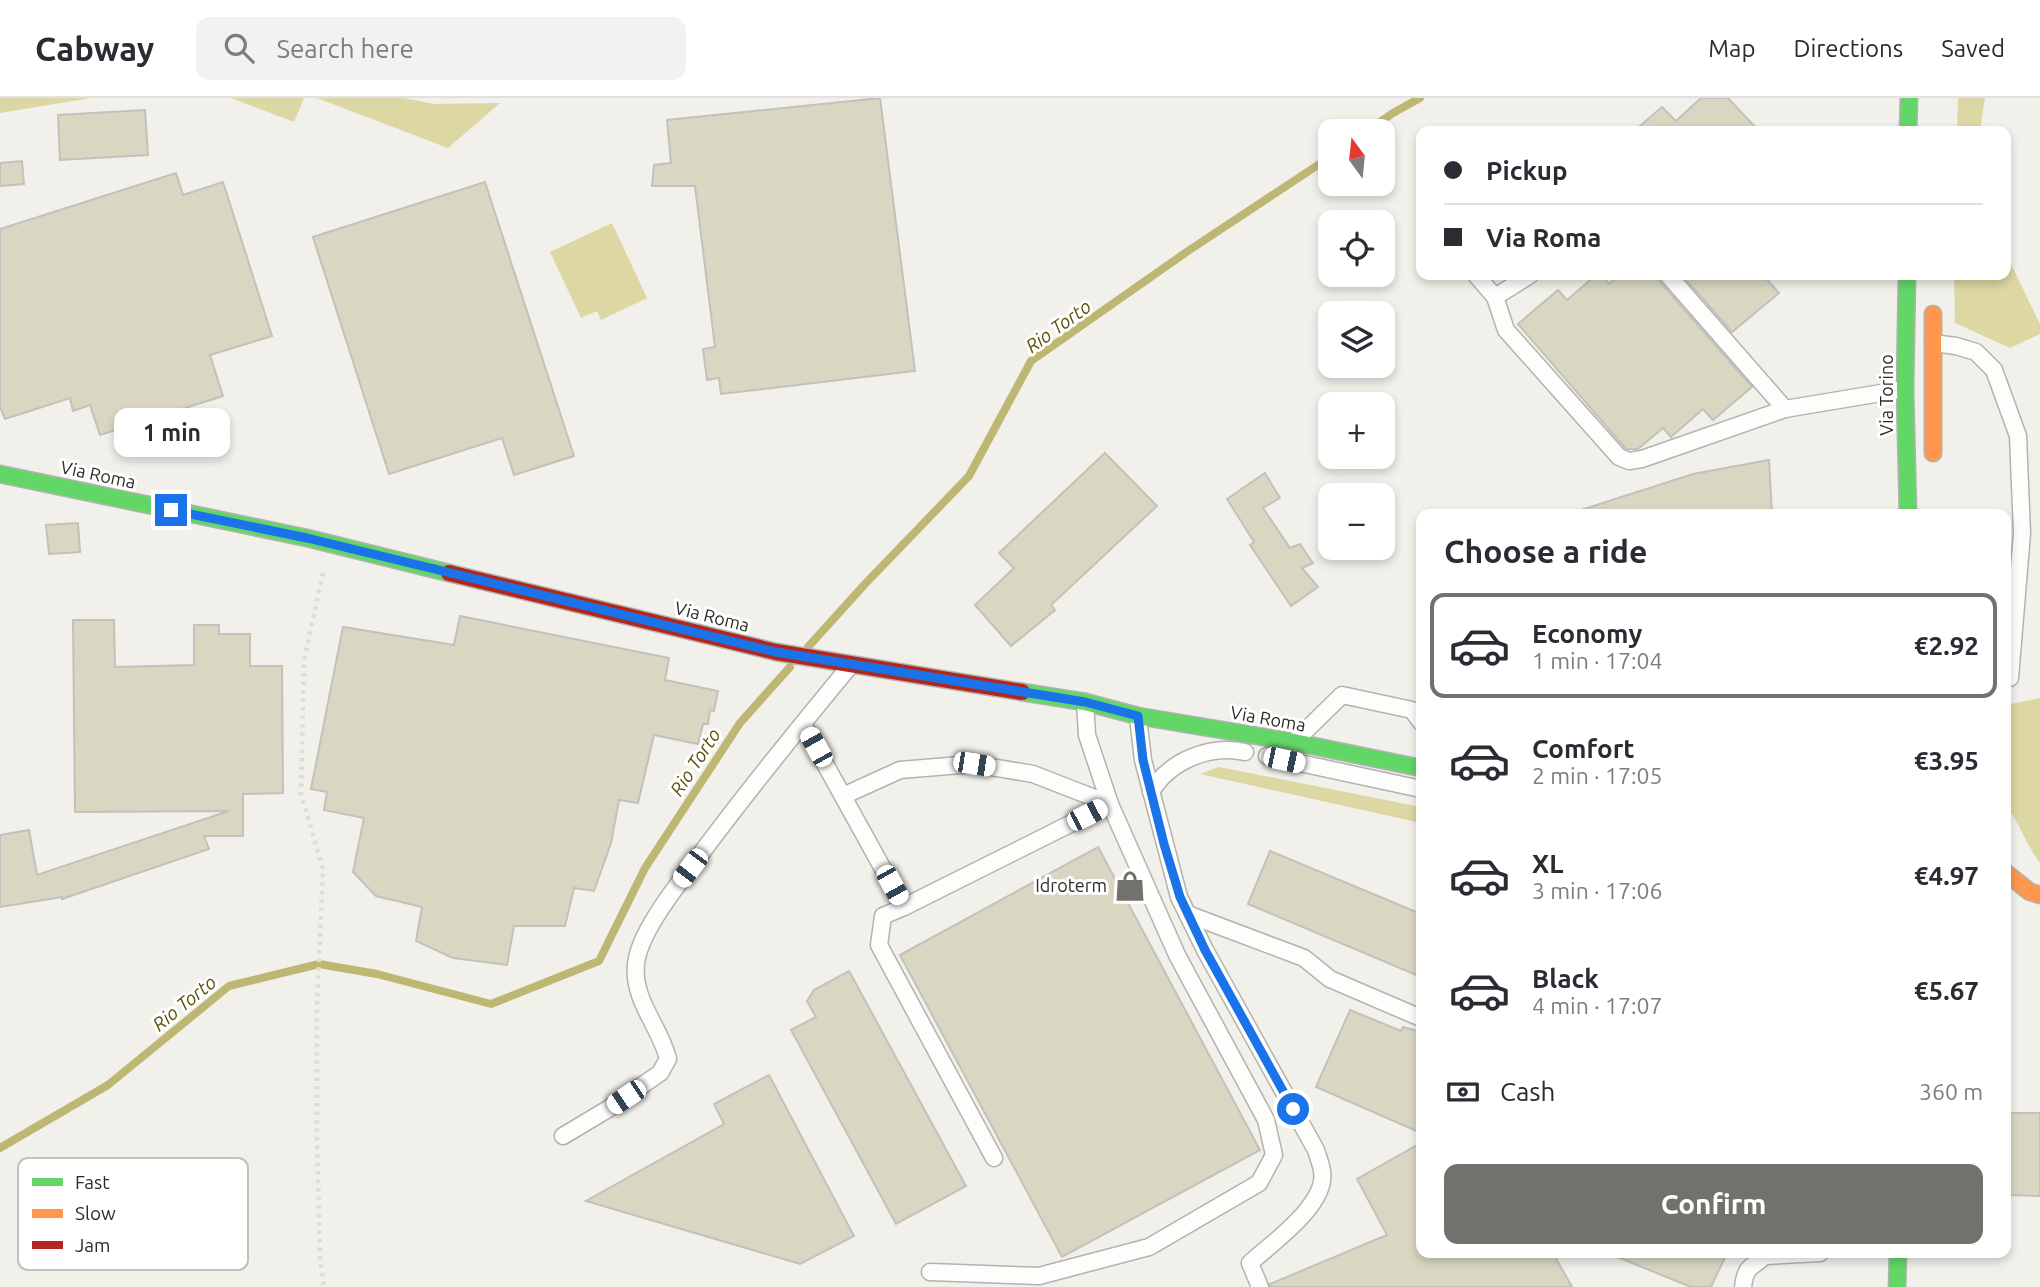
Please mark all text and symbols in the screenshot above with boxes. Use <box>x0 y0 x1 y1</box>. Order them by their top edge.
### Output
search box <box>196 17 686 80</box>
icon: search <box>220 29 258 67</box>
text: Cabway <box>35 30 154 67</box>
text: Search here <box>276 34 414 63</box>
text: Map <box>1708 35 1755 62</box>
text: Directions <box>1793 35 1903 62</box>
text: Saved <box>1941 35 2005 62</box>
north arrow <box>1318 119 1395 196</box>
map controls <box>1318 119 1395 560</box>
text: Pickup <box>1486 156 1568 185</box>
button: locate <box>1318 210 1395 287</box>
text: Via Roma <box>1486 223 1601 252</box>
water label: Rio Torto <box>1021 295 1095 357</box>
button: layers <box>1318 301 1395 378</box>
street label: Via Torino <box>1876 354 1896 436</box>
button: + <box>1318 392 1395 469</box>
callout: 1 min <box>113 408 229 458</box>
text: 1 min <box>143 420 201 445</box>
street label: Via Roma <box>59 456 138 492</box>
button: − <box>1318 483 1395 560</box>
route end <box>155 494 187 526</box>
text: Choose a ride <box>1444 533 1647 569</box>
street label: Via Roma <box>673 597 752 635</box>
icon: car <box>1448 614 1511 677</box>
text: Economy <box>1532 619 1642 648</box>
text: €2.92 <box>1914 631 1979 660</box>
text: 1 min · 17:04 <box>1532 648 1663 673</box>
street label: Via Roma <box>1229 702 1307 734</box>
water label: Rio Torto <box>665 724 725 800</box>
car <box>797 724 836 770</box>
icon: car <box>1448 729 1511 792</box>
text: Comfort <box>1532 734 1635 763</box>
car <box>1262 745 1307 775</box>
text: €3.95 <box>1914 746 1979 775</box>
car <box>952 750 997 778</box>
text: 2 min · 17:05 <box>1532 763 1663 788</box>
car <box>1064 796 1111 834</box>
icon: car <box>1448 844 1511 907</box>
car <box>669 845 712 891</box>
text: XL <box>1532 849 1563 878</box>
text: €4.97 <box>1914 861 1979 890</box>
car <box>873 862 912 908</box>
shop icon: Idroterm <box>1113 869 1147 903</box>
place label: Idroterm <box>1035 875 1107 895</box>
text: 3 min · 17:06 <box>1532 878 1663 903</box>
icon: car <box>1448 959 1511 1022</box>
text: Black <box>1532 964 1599 993</box>
water label: Rio Torto <box>148 971 220 1035</box>
text: €5.67 <box>1914 976 1979 1005</box>
text: 4 min · 17:07 <box>1532 993 1663 1018</box>
icon: cash <box>1444 1073 1482 1111</box>
car <box>603 1077 650 1117</box>
text: Cash <box>1500 1077 1555 1106</box>
text: 360 m <box>1919 1079 1983 1104</box>
route start <box>1277 1093 1309 1125</box>
legend <box>18 1158 248 1270</box>
button: Confirm <box>1444 1164 1983 1244</box>
text: Fast <box>75 1171 110 1193</box>
text: Slow <box>75 1202 116 1224</box>
text: Jam <box>75 1234 111 1256</box>

